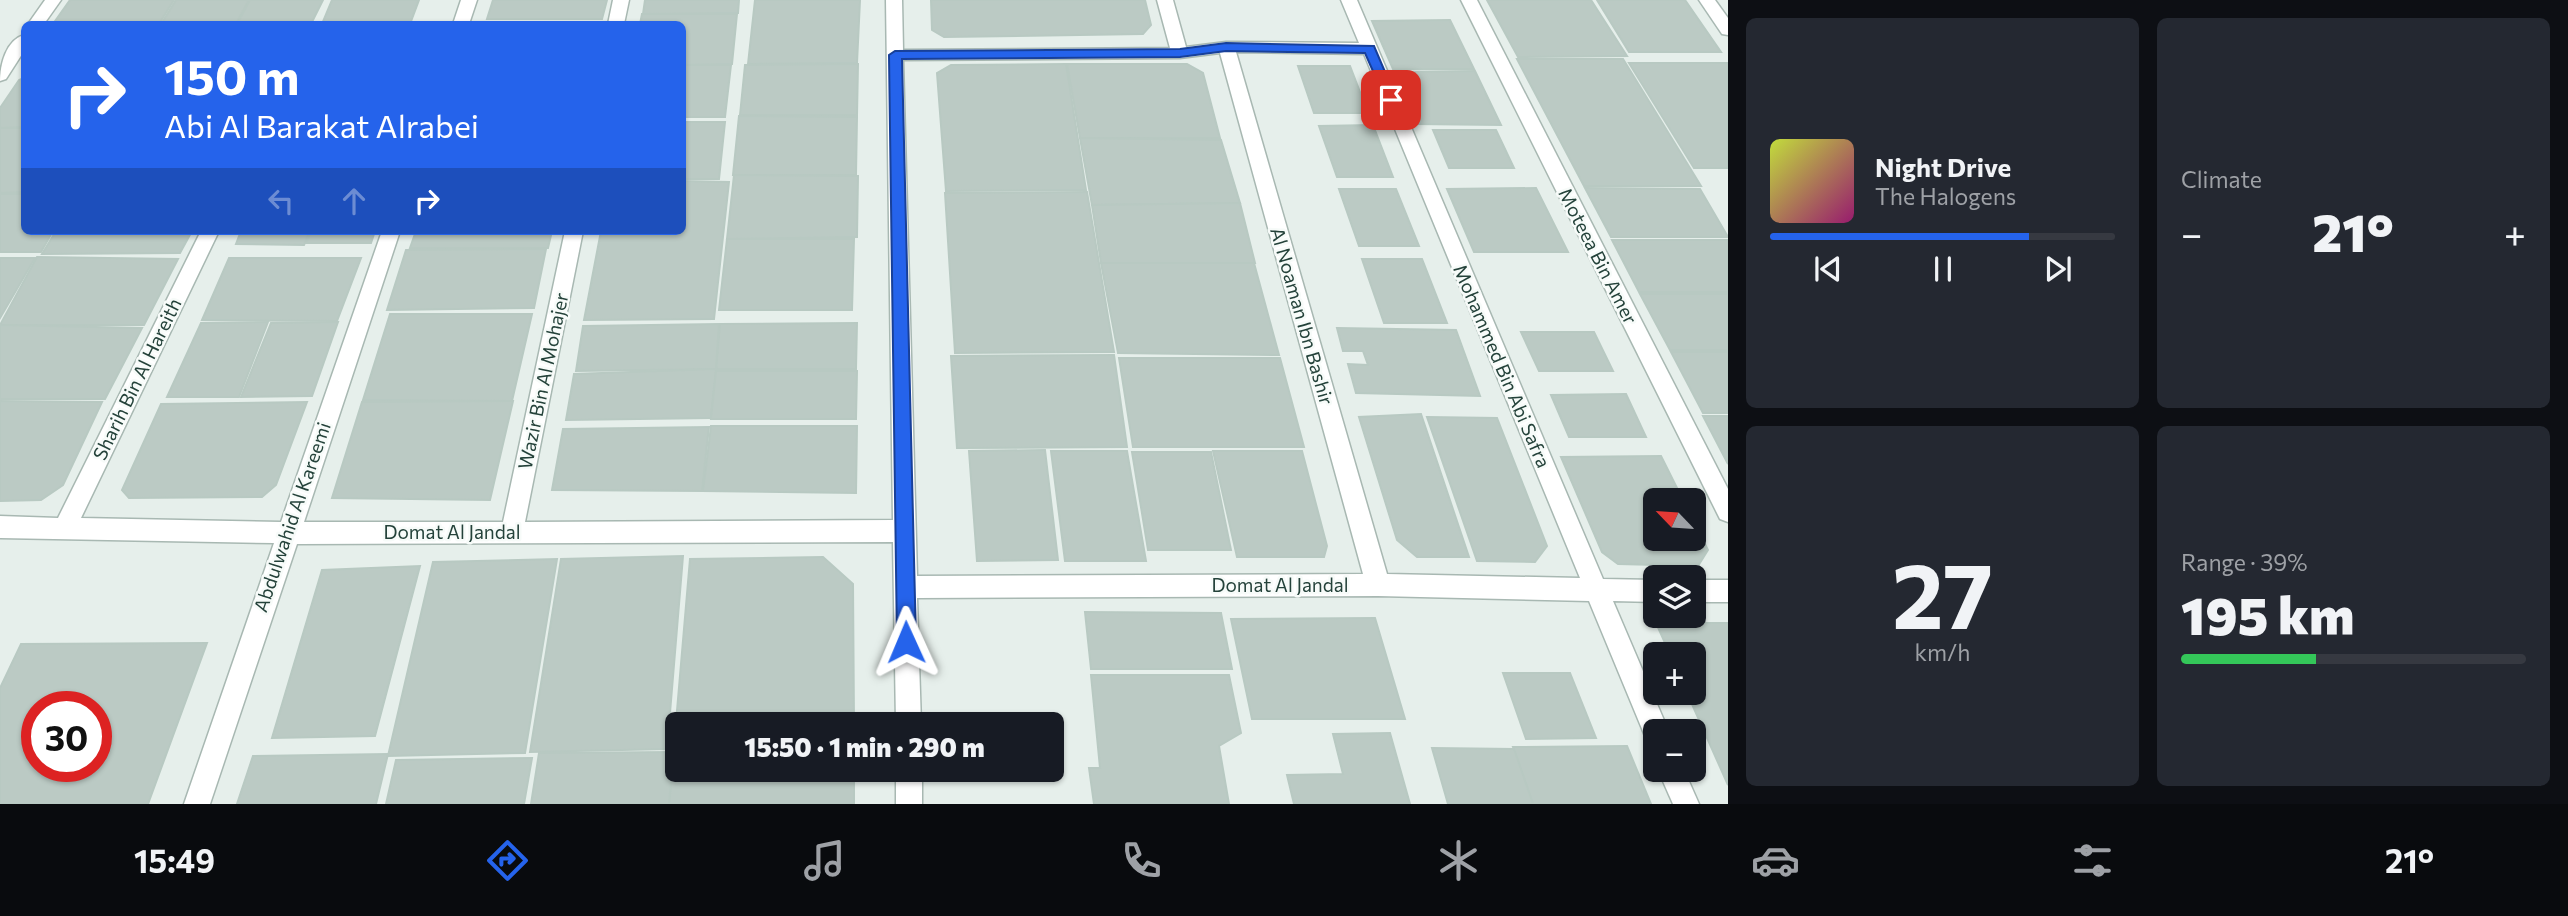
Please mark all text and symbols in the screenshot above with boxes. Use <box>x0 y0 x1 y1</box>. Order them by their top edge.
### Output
text: 150 m <box>164 45 299 105</box>
icon: right <box>49 49 140 140</box>
pin <box>1361 70 1421 130</box>
icon: arrive <box>1372 81 1410 119</box>
text: Abi Al Barakat Alrabei <box>164 105 479 145</box>
text: Night Drive <box>1875 151 2011 182</box>
text: Climate <box>2181 165 2262 193</box>
icon: left <box>262 182 300 220</box>
icon: ahead <box>335 182 373 220</box>
icon: right <box>408 182 446 220</box>
text: The Halogens <box>1875 182 2016 210</box>
street label: Moteea Bin Amer <box>1554 184 1643 328</box>
text: 21° <box>2312 199 2394 263</box>
text: − <box>2181 209 2203 256</box>
text: + <box>2504 209 2526 256</box>
street label: Al Noaman Ibn Bashir <box>1266 224 1339 408</box>
icon: previous <box>1809 250 1847 288</box>
icon: pause <box>1924 250 1962 288</box>
icon: next <box>2039 250 2077 288</box>
street label: Mohammed Bin Abi Safra <box>1449 261 1556 471</box>
street label: Wazir Bin Al Mohajer <box>513 290 573 471</box>
street label: Sharih Bin Al Hareith <box>87 294 186 463</box>
street label: Abdulwahid Al Kareemi <box>248 419 335 615</box>
north arrow <box>1643 488 1706 551</box>
map controls <box>1643 488 1706 782</box>
street label: Domat Al Jandal <box>384 520 520 543</box>
text: 27 <box>1892 536 1993 648</box>
text: Range · 39% <box>2181 548 2308 576</box>
button: layers <box>1643 565 1706 628</box>
street label: Domat Al Jandal <box>1212 573 1348 596</box>
text: 195 km <box>2181 582 2354 646</box>
position arrow <box>869 605 943 679</box>
text: km/h <box>1915 638 1970 666</box>
button: + <box>1643 642 1706 705</box>
speed limit sign: 30 <box>21 691 112 782</box>
button: − <box>1643 719 1706 782</box>
text: 15:50 · 1 min · 290 m <box>744 731 985 762</box>
icon: directions <box>483 836 532 885</box>
icon: music <box>800 836 849 885</box>
icon: phone <box>1117 836 1166 885</box>
icon: climate <box>1434 836 1483 885</box>
icon: car <box>1751 836 1800 885</box>
icon: filters <box>2068 836 2117 885</box>
text: 15:49 <box>134 840 215 880</box>
text: 21° <box>2385 840 2434 880</box>

